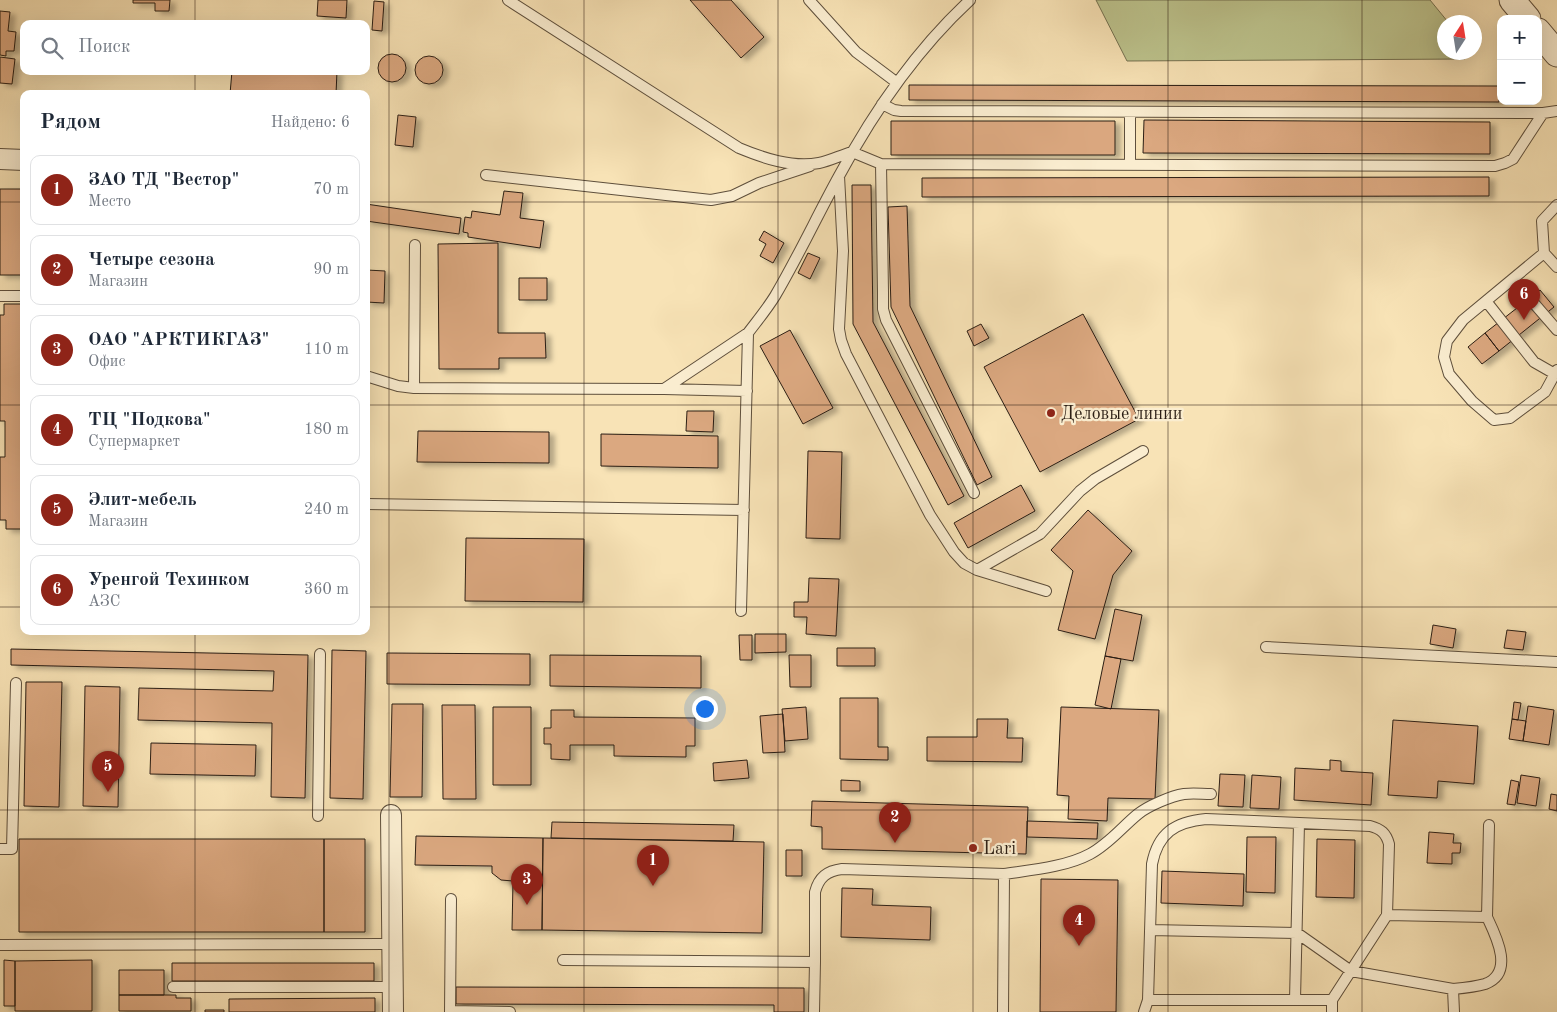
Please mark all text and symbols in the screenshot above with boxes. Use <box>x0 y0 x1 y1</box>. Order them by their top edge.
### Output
north arrow <box>1437 15 1482 60</box>
map controls <box>1497 15 1542 105</box>
button: + <box>1497 15 1542 60</box>
search box <box>20 20 370 75</box>
icon: search <box>38 34 66 62</box>
text: Поиск <box>78 38 130 57</box>
button: − <box>1497 60 1542 105</box>
text: Рядом <box>40 112 101 133</box>
text: Найдено: 6 <box>271 115 350 131</box>
text: ЗАО ТД "Вестор" <box>88 171 239 190</box>
text: 1 <box>52 182 62 198</box>
text: 70 m <box>313 182 349 198</box>
text: Место <box>88 194 131 210</box>
text: Четыре сезона <box>88 251 215 270</box>
text: 2 <box>52 262 62 278</box>
text: 90 m <box>313 262 349 278</box>
text: Магазин <box>88 274 148 290</box>
pin: 6 <box>1508 279 1540 320</box>
text: ОАО "АРКТИКГАЗ" <box>88 331 269 350</box>
text: 3 <box>52 342 62 358</box>
text: 110 m <box>304 342 349 358</box>
text: Офис <box>88 354 125 370</box>
place label: Деловые линии <box>1061 405 1182 423</box>
marker: Деловые линии <box>1045 407 1057 419</box>
text: ТЦ "Подкова" <box>88 411 210 430</box>
text: 4 <box>52 422 62 438</box>
text: 180 m <box>304 422 349 438</box>
text: Супермаркет <box>88 434 180 450</box>
text: Элит-мебель <box>88 491 197 510</box>
text: 5 <box>52 502 62 518</box>
text: 240 m <box>304 502 349 518</box>
text: Магазин <box>88 514 148 530</box>
text: Уренгой Техинком <box>88 571 250 590</box>
text: 6 <box>52 582 62 598</box>
text: 360 m <box>304 582 349 598</box>
text: АЗС <box>88 594 120 610</box>
your location <box>692 696 718 722</box>
pin: 5 <box>92 751 124 792</box>
pin: 2 <box>879 802 911 843</box>
place label: Lari <box>983 840 1016 858</box>
marker: Lari <box>967 842 979 854</box>
pin: 1 <box>637 845 669 886</box>
pin: 3 <box>511 864 543 905</box>
pin: 4 <box>1063 905 1095 946</box>

